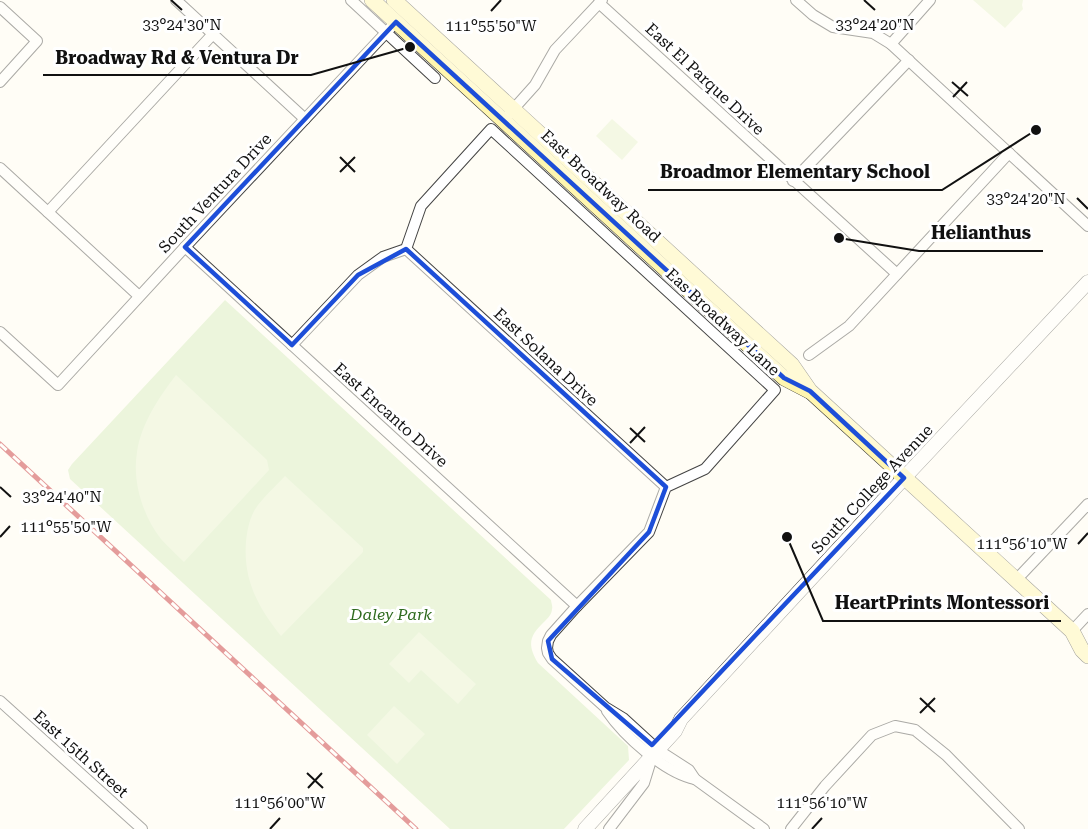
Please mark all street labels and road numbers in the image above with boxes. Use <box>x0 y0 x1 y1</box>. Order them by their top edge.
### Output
street label: East El Parque Drive <box>642 19 769 139</box>
street label: East Broadway Road <box>537 126 665 246</box>
street label: South Ventura Drive <box>155 129 276 257</box>
street label: Eas Broadway Lane <box>662 264 784 380</box>
street label: East Solana Drive <box>490 304 602 410</box>
street label: East Encanto Drive <box>330 359 452 471</box>
street label: South College Avenue <box>807 420 937 557</box>
street label: East 15th Street <box>30 707 132 801</box>

